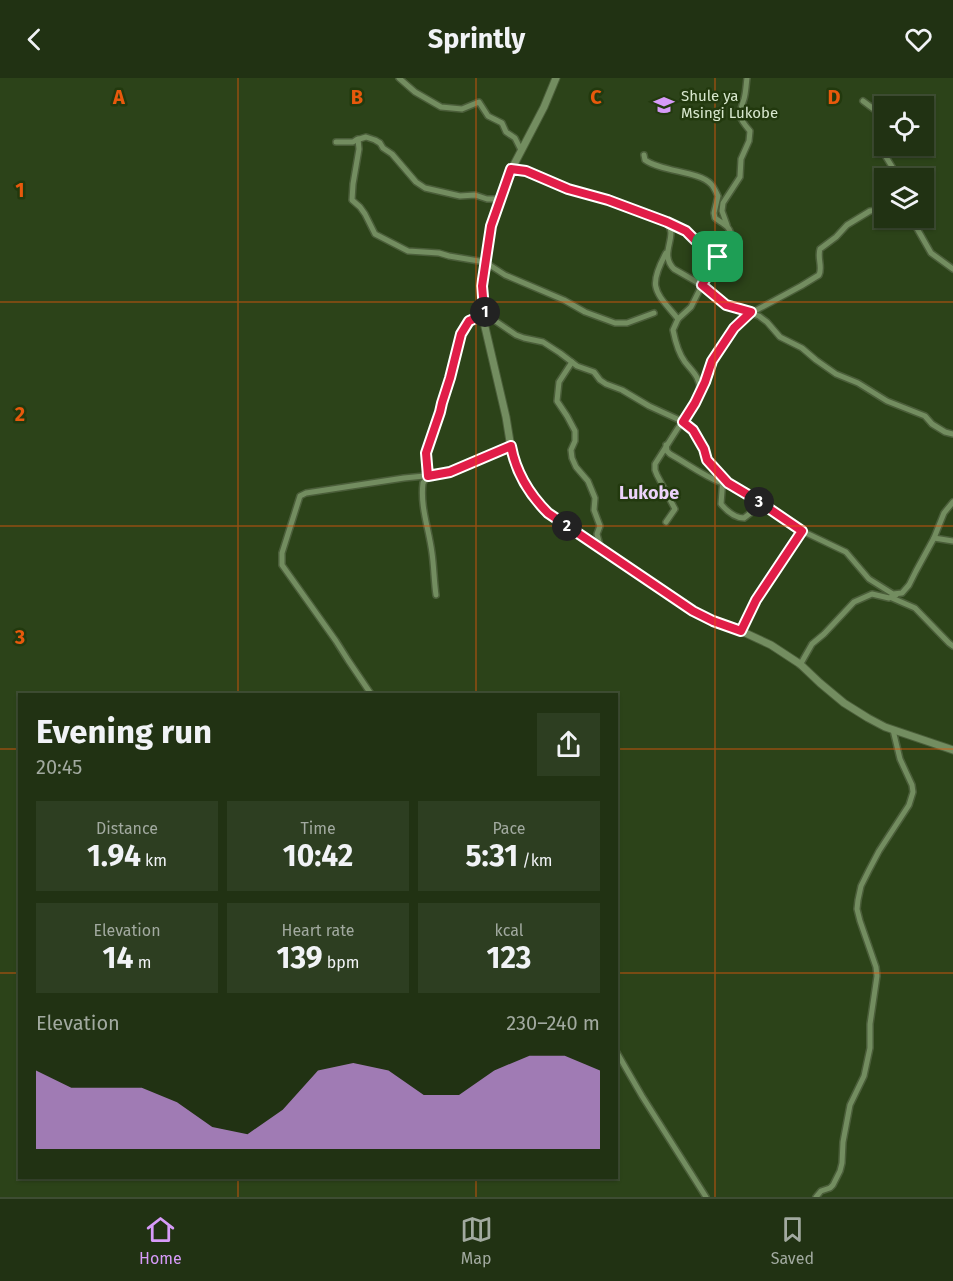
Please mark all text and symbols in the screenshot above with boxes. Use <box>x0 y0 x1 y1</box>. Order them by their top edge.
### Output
icon: back <box>18 23 51 56</box>
text: Sprintly <box>428 23 525 55</box>
icon: heart <box>902 23 935 56</box>
text: A <box>112 85 126 109</box>
text: B <box>351 85 363 109</box>
text: C <box>590 85 602 109</box>
text: D <box>827 85 841 109</box>
place label: Shule ya Msingi Lukobe <box>681 87 778 122</box>
school or university icon: Shule ya Msingi Lukobe <box>652 93 676 117</box>
map controls <box>874 96 934 228</box>
button: locate <box>874 96 934 156</box>
button: layers <box>874 168 934 228</box>
text: 1 <box>15 178 25 202</box>
pin <box>692 231 743 282</box>
icon: arrive <box>701 240 734 273</box>
pin: 1 <box>470 297 500 327</box>
text: 1 <box>481 302 489 321</box>
text: 2 <box>15 402 25 426</box>
district label: Lukobe <box>619 482 679 504</box>
pin: 3 <box>744 487 774 517</box>
text: 3 <box>755 492 763 511</box>
pin: 2 <box>552 511 582 541</box>
text: 2 <box>563 516 571 535</box>
text: 3 <box>14 625 25 649</box>
text: Evening run <box>36 712 212 752</box>
button: share <box>537 713 600 776</box>
text: 20:45 <box>36 755 82 779</box>
text: Distance <box>96 819 158 838</box>
text: Time <box>300 819 336 838</box>
text: Pace <box>492 819 526 838</box>
text: 1.94 <box>87 838 141 874</box>
text: 10:42 <box>283 838 353 874</box>
text: 5:31 <box>465 838 518 874</box>
text: km <box>141 851 167 870</box>
text: /km <box>518 851 553 870</box>
text: Elevation <box>93 921 161 940</box>
text: Heart rate <box>282 921 354 940</box>
text: kcal <box>495 921 523 940</box>
text: 14 <box>103 940 133 976</box>
text: 139 <box>277 940 323 976</box>
text: 123 <box>487 940 531 976</box>
text: m <box>133 953 151 972</box>
text: bpm <box>323 953 359 972</box>
text: Elevation <box>36 1011 120 1035</box>
text: 230–240 m <box>506 1011 600 1035</box>
tab: Home <box>139 1213 182 1268</box>
tab: Map <box>460 1213 493 1268</box>
tab: Saved <box>771 1213 814 1268</box>

